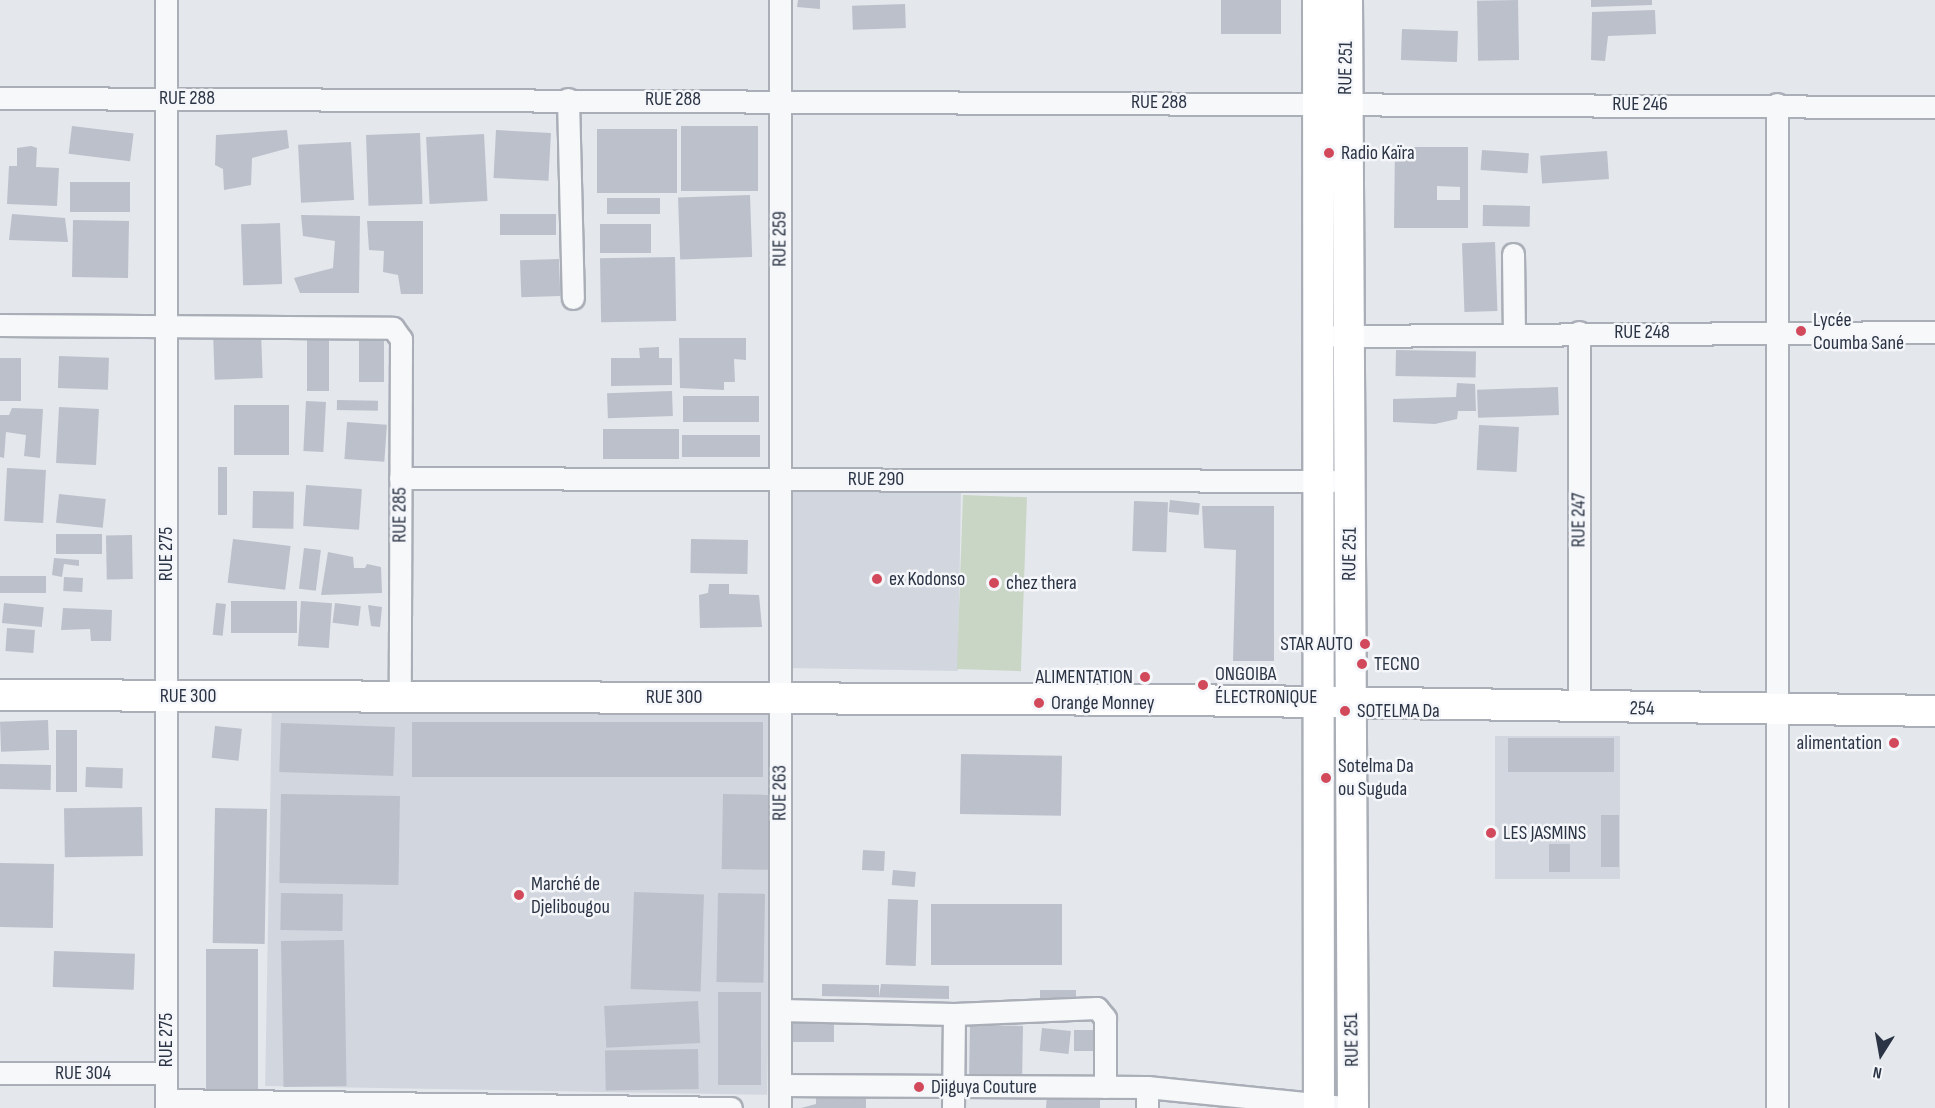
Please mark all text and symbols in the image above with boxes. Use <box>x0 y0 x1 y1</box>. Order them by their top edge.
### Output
street label: RUE 251 <box>1334 41 1358 95</box>
street label: RUE 288 <box>159 86 215 110</box>
street label: RUE 288 <box>645 87 701 111</box>
street label: RUE 288 <box>1131 90 1187 114</box>
street label: RUE 246 <box>1612 92 1668 116</box>
place label: Radio Kaïra <box>1341 141 1415 165</box>
marker: Radio Kaïra <box>1322 146 1336 160</box>
street label: RUE 259 <box>768 211 792 267</box>
place label: Lycée Coumba Sané <box>1813 308 1904 355</box>
street label: RUE 248 <box>1614 320 1670 344</box>
marker: Lycée Coumba Sané <box>1794 324 1808 338</box>
street label: RUE 290 <box>848 467 904 491</box>
street label: RUE 285 <box>388 487 412 543</box>
street label: RUE 247 <box>1567 493 1591 547</box>
street label: RUE 275 <box>154 527 178 581</box>
street label: RUE 251 <box>1338 527 1362 581</box>
place label: ex Kodonso <box>889 567 965 591</box>
place label: chez thera <box>1006 571 1077 595</box>
marker: ex Kodonso <box>870 572 884 586</box>
marker: chez thera <box>987 576 1001 590</box>
place label: STAR AUTO <box>1280 632 1353 656</box>
marker: STAR AUTO <box>1358 637 1372 651</box>
place label: TECNO <box>1374 652 1420 676</box>
marker: TECNO <box>1355 657 1369 671</box>
place label: ONGOIBA ÉLECTRONIQUE <box>1215 662 1317 709</box>
place label: ALIMENTATION <box>1035 665 1133 689</box>
marker: ALIMENTATION <box>1138 670 1152 684</box>
marker: ONGOIBA ÉLECTRONIQUE <box>1196 678 1210 692</box>
street label: RUE 300 <box>160 684 216 708</box>
street label: RUE 300 <box>646 685 702 709</box>
place label: Orange Monney <box>1051 691 1155 715</box>
marker: Orange Monney <box>1032 696 1046 710</box>
street label: 254 <box>1629 697 1655 721</box>
place label: SOTELMA Da <box>1357 699 1440 723</box>
marker: SOTELMA Da <box>1338 704 1352 718</box>
place label: alimentation <box>1796 731 1882 755</box>
marker: alimentation <box>1887 736 1901 750</box>
place label: Sotelma Da ou Suguda <box>1338 754 1414 801</box>
street label: RUE 263 <box>768 765 792 821</box>
marker: Sotelma Da ou Suguda <box>1319 771 1333 785</box>
place label: LES JASMINS <box>1503 821 1586 845</box>
marker: LES JASMINS <box>1484 826 1498 840</box>
place label: Marché de Djelibougou <box>531 872 610 919</box>
marker: Marché de Djelibougou <box>512 888 526 902</box>
street label: RUE 275 <box>154 1013 178 1067</box>
street label: RUE 251 <box>1340 1013 1364 1067</box>
north arrow <box>1851 1024 1911 1084</box>
street label: RUE 304 <box>55 1061 111 1085</box>
text: N <box>1871 1062 1883 1082</box>
place label: Djiguya Couture <box>931 1075 1037 1099</box>
marker: Djiguya Couture <box>912 1080 926 1094</box>

